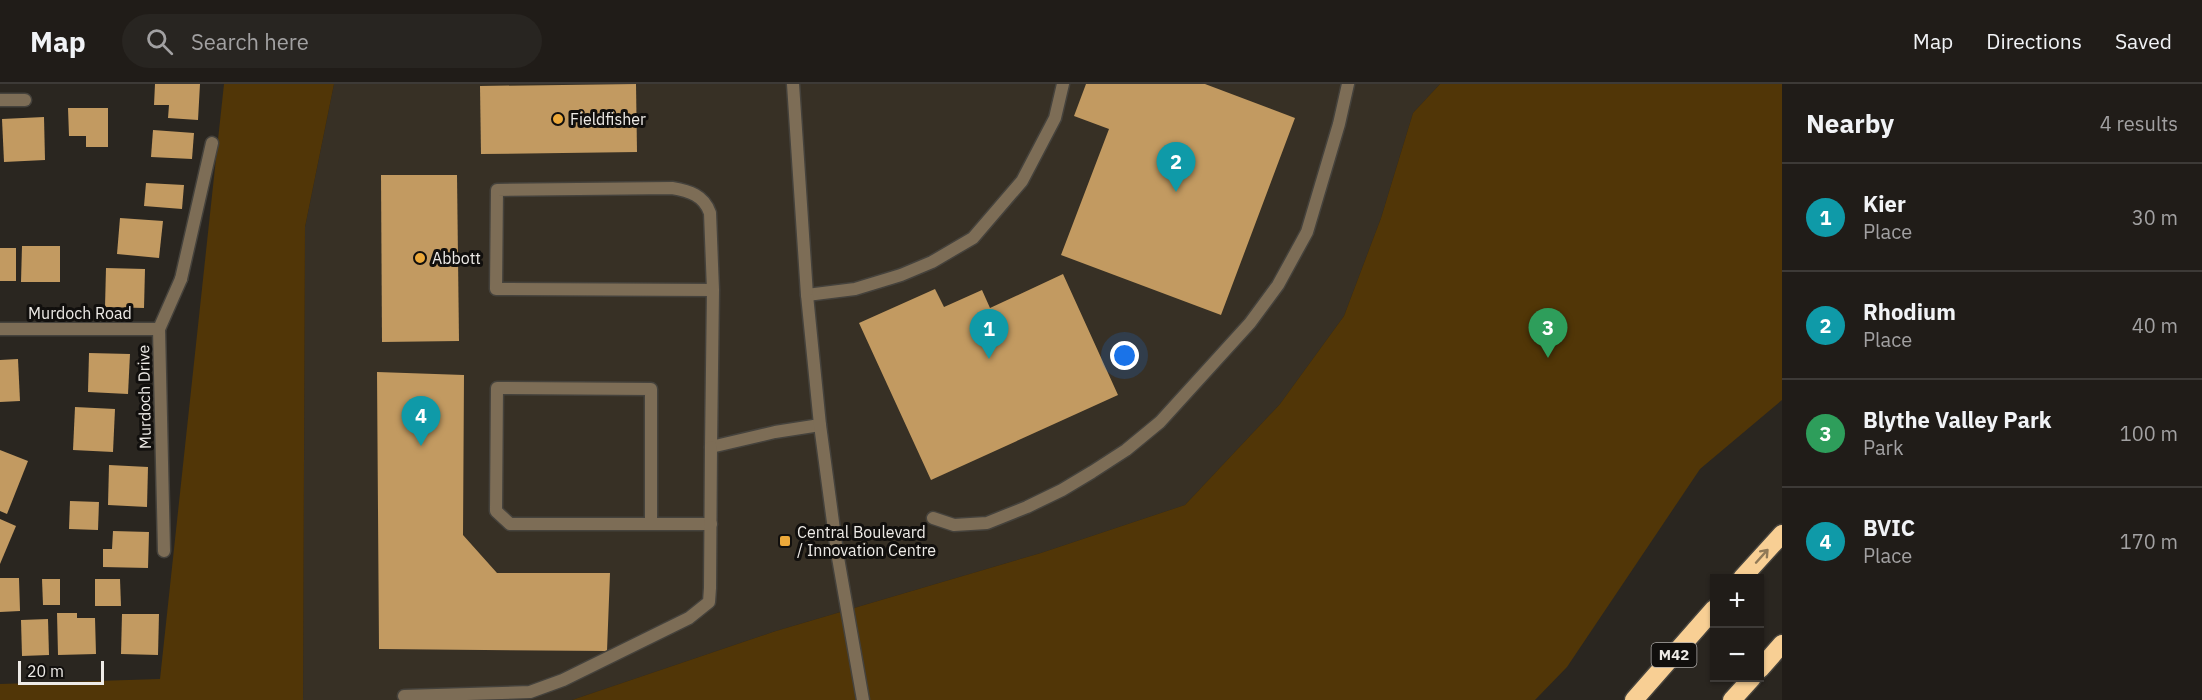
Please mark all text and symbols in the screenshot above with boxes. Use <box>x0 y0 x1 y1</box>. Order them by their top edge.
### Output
search box <box>122 14 542 68</box>
text: Map <box>30 23 86 60</box>
icon: search <box>143 25 176 58</box>
text: Search here <box>191 27 309 56</box>
text: Map <box>1913 27 1953 55</box>
text: Directions <box>1986 27 2082 55</box>
text: Saved <box>2115 27 2172 55</box>
text: Nearby <box>1806 106 1894 140</box>
place label: Fieldfisher <box>570 109 646 129</box>
text: 4 results <box>2100 110 2178 137</box>
marker: Fieldfisher <box>551 112 565 126</box>
pin: 2 <box>1156 142 1196 192</box>
text: Kier <box>1863 189 1906 218</box>
text: 1 <box>1820 204 1832 231</box>
text: 30 m <box>2132 204 2178 231</box>
text: Place <box>1863 218 1912 245</box>
place label: Abbott <box>432 248 481 268</box>
marker: Abbott <box>413 251 427 265</box>
text: Rhodium <box>1863 297 1956 326</box>
street label: Murdoch Road <box>28 303 132 323</box>
pin: 3 <box>1528 308 1568 358</box>
pin: 1 <box>970 310 1008 359</box>
text: 2 <box>1820 312 1832 339</box>
text: 40 m <box>2132 312 2178 339</box>
text: Place <box>1863 326 1912 353</box>
your location <box>1110 341 1139 370</box>
street label: Murdoch Drive <box>133 345 155 449</box>
pin: 4 <box>402 396 440 446</box>
text: Blythe Valley Park <box>1863 405 2052 434</box>
text: 3 <box>1820 420 1832 447</box>
text: 100 m <box>2120 420 2178 447</box>
text: Park <box>1863 434 1903 461</box>
text: BVIC <box>1863 513 1915 542</box>
place label: Central Boulevard / Innovation Centre <box>797 522 936 560</box>
text: 4 <box>1820 528 1832 555</box>
text: 170 m <box>2120 528 2178 555</box>
marker: Central Boulevard / Innovation Centre <box>778 534 792 548</box>
text: Place <box>1863 542 1912 569</box>
one-way arrow <box>1755 549 1769 564</box>
map controls <box>1710 574 1764 682</box>
button: + <box>1710 574 1764 628</box>
button: − <box>1710 628 1764 682</box>
road number: M42 <box>1652 643 1696 667</box>
scale bar <box>18 658 104 686</box>
text: 20 m <box>27 661 64 681</box>

